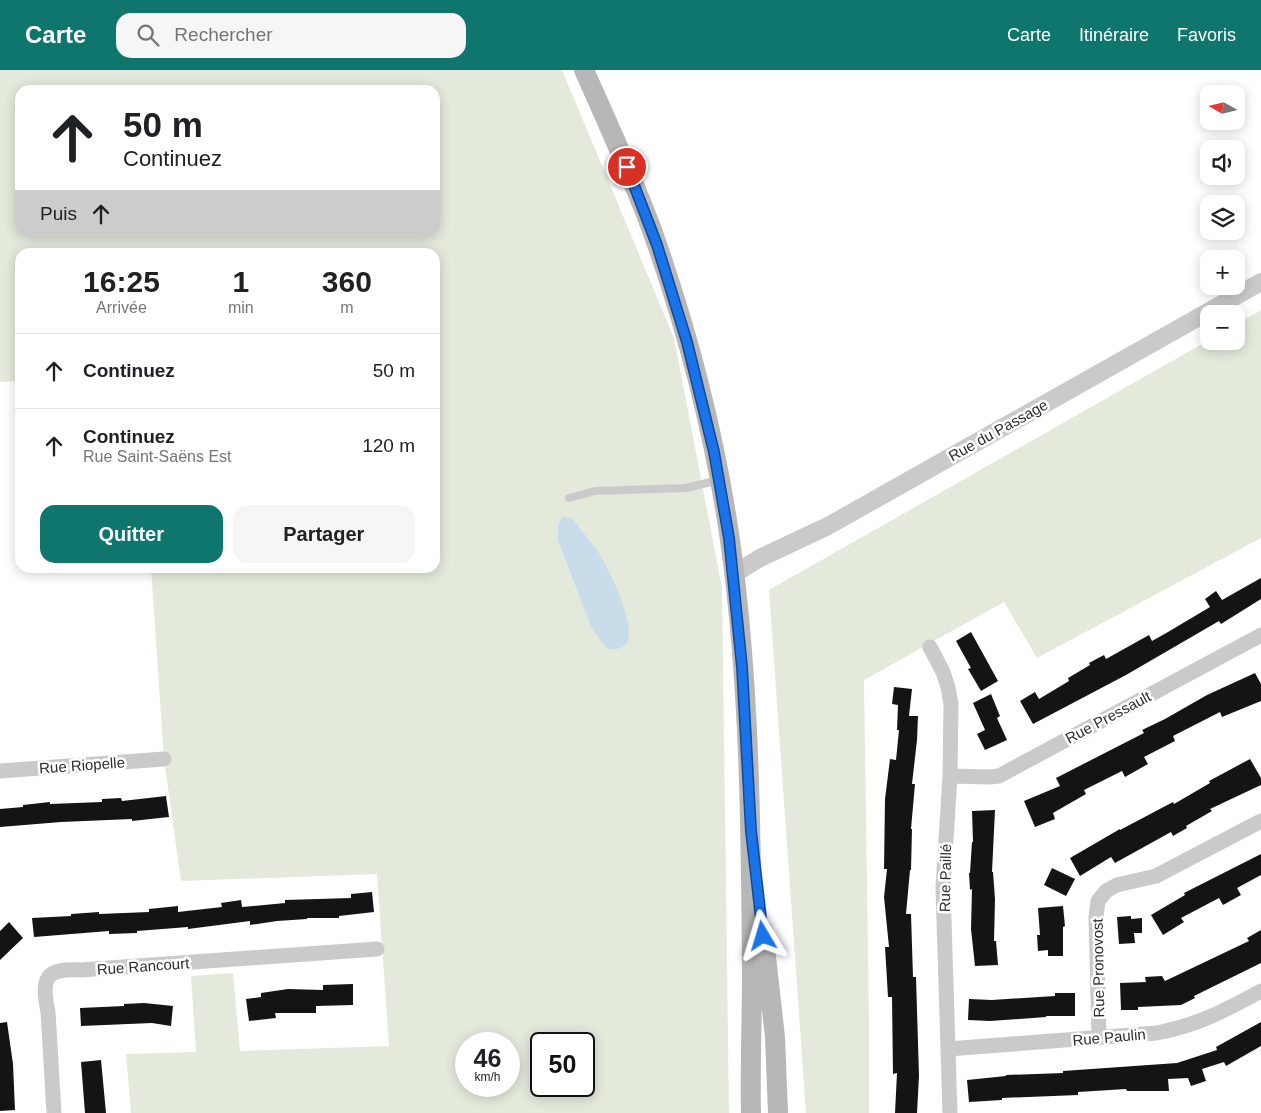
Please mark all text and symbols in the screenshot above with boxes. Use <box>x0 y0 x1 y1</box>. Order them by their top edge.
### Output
search box <box>116 13 466 58</box>
text: Carte <box>25 21 86 48</box>
icon: search <box>134 21 162 49</box>
text: Rechercher <box>174 24 273 45</box>
text: Carte <box>1007 25 1051 45</box>
text: Itinéraire <box>1079 25 1149 45</box>
text: Favoris <box>1177 25 1236 45</box>
north arrow <box>1200 85 1245 130</box>
map controls <box>1200 85 1245 350</box>
icon: ahead <box>40 105 105 170</box>
text: 50 m <box>123 105 203 144</box>
button: sound <box>1200 140 1245 185</box>
text: Continuez <box>123 146 222 171</box>
pin <box>606 146 648 188</box>
icon: arrive <box>613 153 641 181</box>
button: layers <box>1200 195 1245 240</box>
icon: ahead <box>87 200 115 228</box>
text: Puis <box>40 203 77 224</box>
button: + <box>1200 250 1245 295</box>
text: 16:25 <box>83 265 160 298</box>
text: 1 <box>232 265 249 298</box>
text: 360 <box>322 265 372 298</box>
text: Arrivée <box>96 299 147 316</box>
text: min <box>228 299 254 316</box>
text: m <box>340 299 353 316</box>
button: − <box>1200 305 1245 350</box>
icon: ahead <box>40 357 68 385</box>
text: Continuez <box>83 360 175 381</box>
text: 50 m <box>373 360 415 381</box>
street label: Rue du Passage <box>945 396 1051 464</box>
text: Continuez <box>83 426 175 447</box>
icon: ahead <box>40 432 68 460</box>
text: 120 m <box>362 435 415 456</box>
text: Rue Saint-Saëns Est <box>83 448 232 465</box>
button: Quitter <box>40 505 223 563</box>
button: Partager <box>233 505 415 563</box>
street label: Rue Pressault <box>1062 687 1154 747</box>
street label: Rue Riopelle <box>39 754 125 776</box>
street label: Rue Paillé <box>936 844 954 912</box>
position arrow <box>736 909 788 961</box>
street label: Rue Pronovost <box>1089 917 1107 1018</box>
street label: Rue Rancourt <box>96 954 191 978</box>
street label: Rue Paulin <box>1072 1025 1146 1049</box>
speed limit sign: 50 <box>530 1032 595 1097</box>
text: 46 <box>474 1044 501 1072</box>
text: km/h <box>474 1070 501 1084</box>

